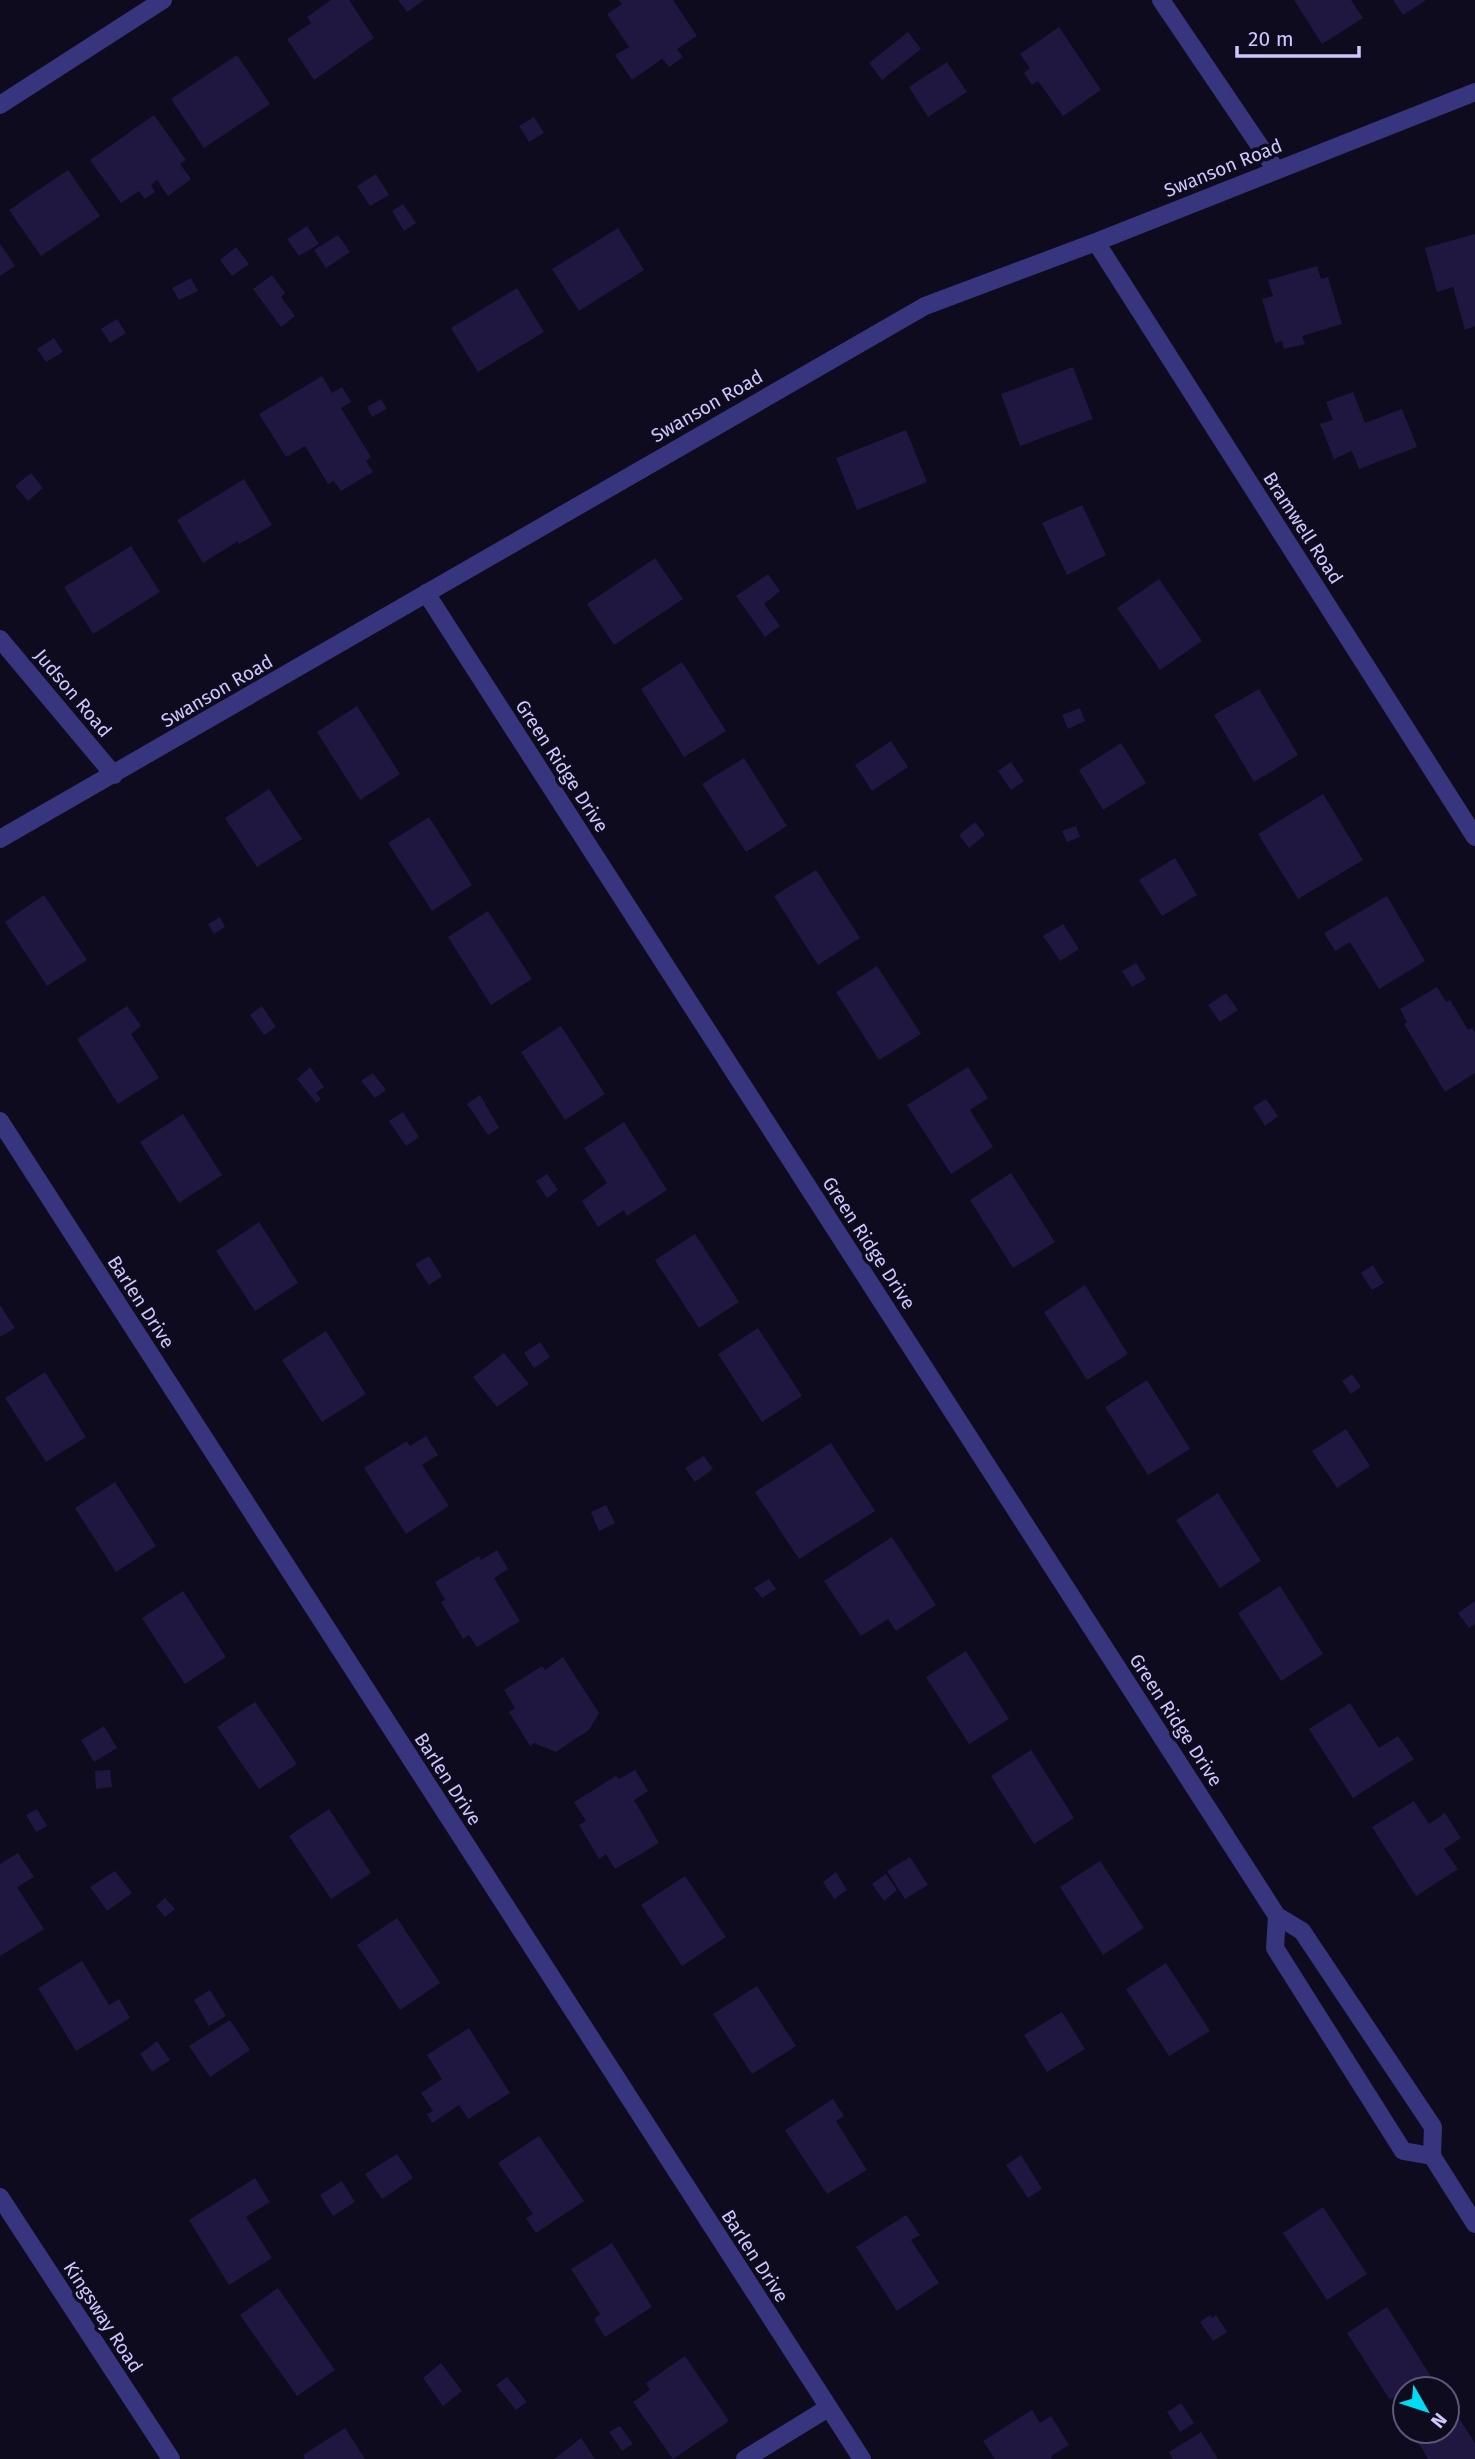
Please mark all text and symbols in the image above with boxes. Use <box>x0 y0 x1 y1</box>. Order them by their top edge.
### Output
scale bar <box>1237 14 1360 58</box>
text: 20 m <box>1248 26 1294 52</box>
street label: Swanson Road <box>1161 134 1285 202</box>
street label: Swanson Road <box>647 365 767 447</box>
street label: Bramwell Road <box>1258 468 1348 588</box>
street label: Judson Road <box>29 644 117 742</box>
street label: Swanson Road <box>157 650 277 732</box>
street label: Green Ridge Drive <box>511 695 613 837</box>
street label: Green Ridge Drive <box>818 1172 920 1314</box>
street label: Barlen Drive <box>103 1251 179 1353</box>
street label: Green Ridge Drive <box>1125 1649 1227 1791</box>
street label: Barlen Drive <box>410 1728 486 1830</box>
street label: Barlen Drive <box>717 2205 793 2307</box>
street label: Kingsway Road <box>59 2257 147 2377</box>
north arrow <box>1391 2375 1461 2445</box>
text: N <box>1426 2408 1452 2433</box>

